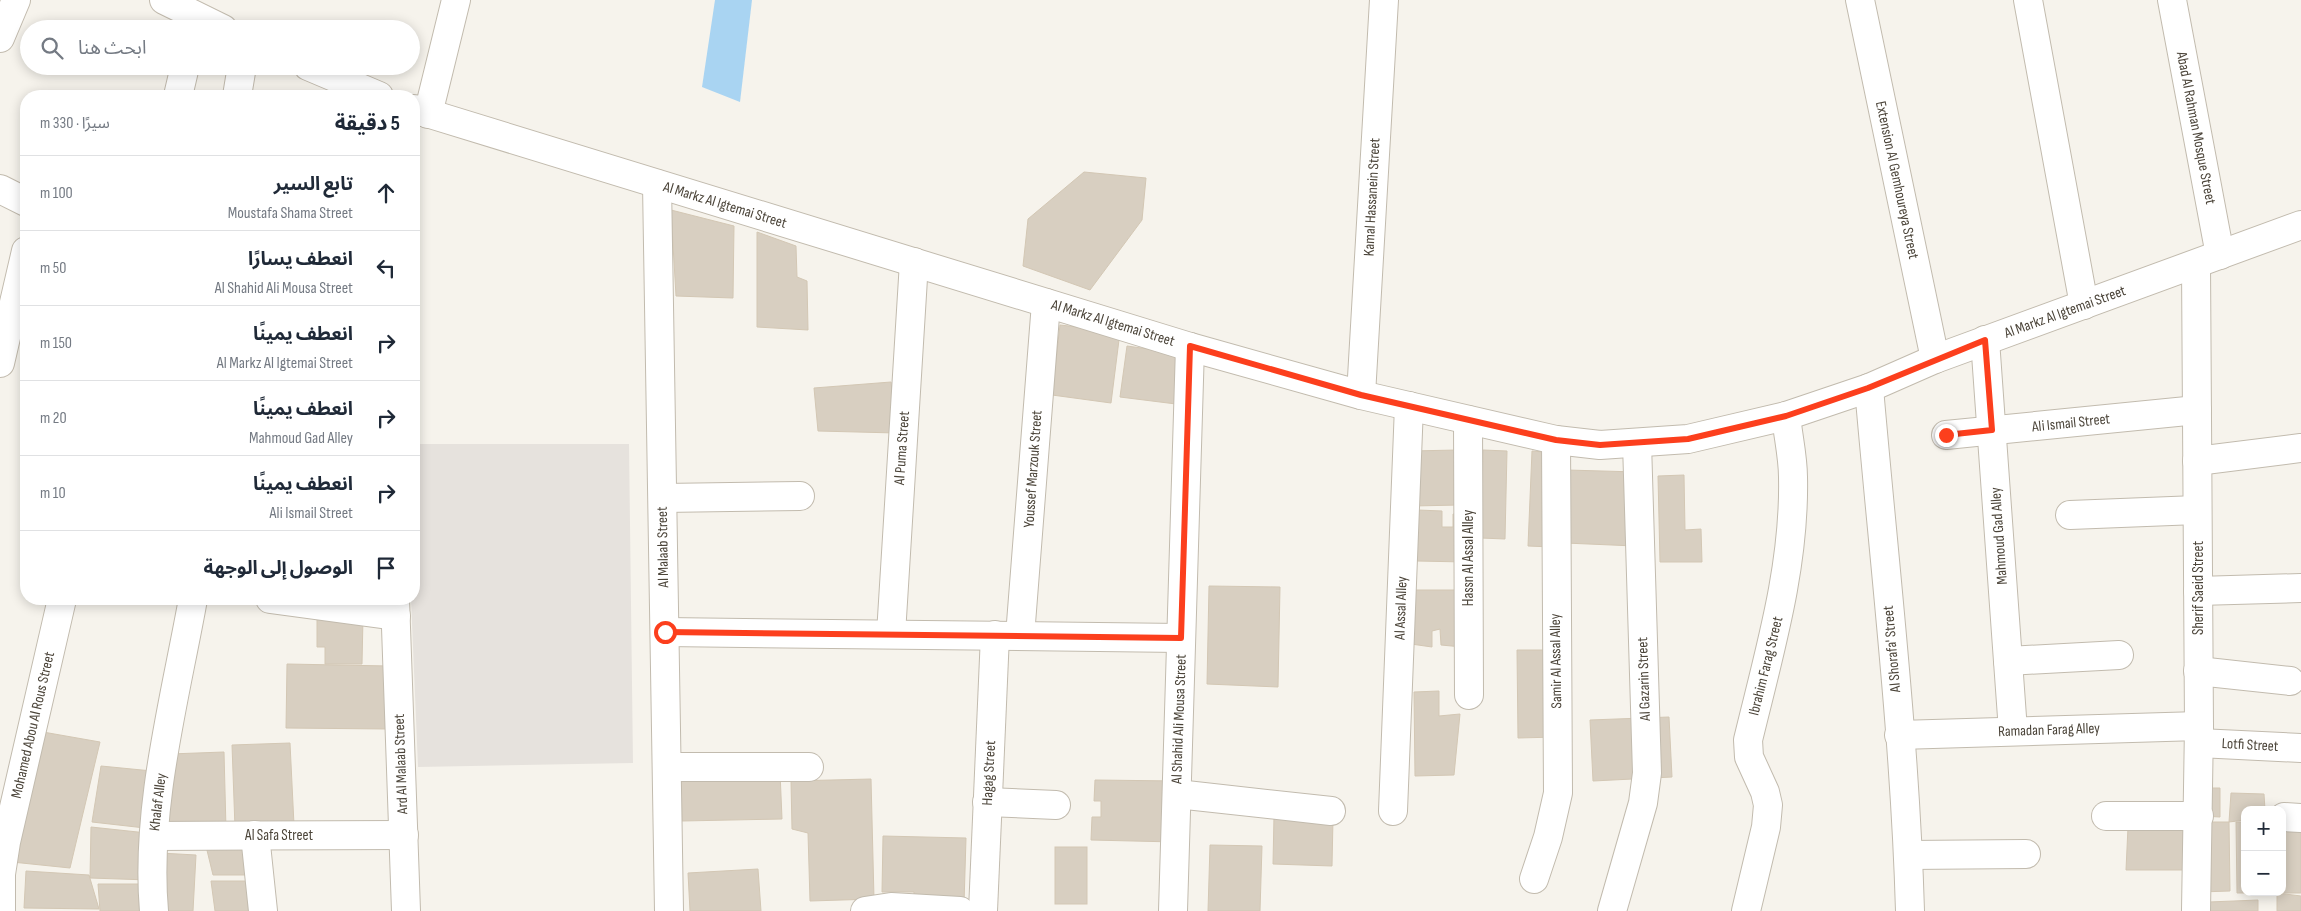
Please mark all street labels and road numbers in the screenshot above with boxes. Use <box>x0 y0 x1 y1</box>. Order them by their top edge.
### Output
street label: Abad Al Rahman Mosque Street <box>2172 49 2220 206</box>
street label: Extension Al Gemhoureya Street <box>1871 99 1923 261</box>
street label: Kamal Hassanein Street <box>1359 137 1385 257</box>
street label: Al Markz Al Igtemai Street <box>660 177 789 233</box>
street label: Al Markz Al Igtemai Street <box>2001 281 2129 343</box>
street label: Al Markz Al Igtemai Street <box>1048 295 1177 351</box>
street label: Youssef Marzouk Street <box>1019 409 1047 528</box>
street label: Ali Ismail Street <box>2030 409 2111 437</box>
street label: Al Puma Street <box>890 410 914 486</box>
street label: Mahmoud Gad Alley <box>1986 486 2012 585</box>
street label: Al Malaab Street <box>653 506 673 589</box>
street label: Hassn Al Assal Alley <box>1459 510 1478 606</box>
street label: Sherif Saeid Street <box>2189 541 2208 635</box>
street label: Al Assal Alley <box>1390 576 1412 641</box>
street label: Al Shorafa' Street <box>1879 604 1905 694</box>
street label: Samir Al Assal Alley <box>1546 613 1566 709</box>
street label: Ibrahim Farag Street <box>1745 614 1788 717</box>
street label: Al Gazarin Street <box>1633 636 1655 722</box>
street label: Mohamed Abou Al Rous Street <box>7 649 59 800</box>
street label: Al Shahid Ali Mousa Street <box>1167 653 1191 785</box>
street label: Ard Al Malaab Street <box>390 713 412 816</box>
street label: Ramadan Farag Alley <box>1998 719 2101 741</box>
street label: Lotfi Street <box>2221 734 2279 756</box>
street label: Hagag Street <box>978 740 1000 806</box>
street label: Khalaf Alley <box>145 772 171 832</box>
street label: Al Safa Street <box>244 826 313 845</box>

